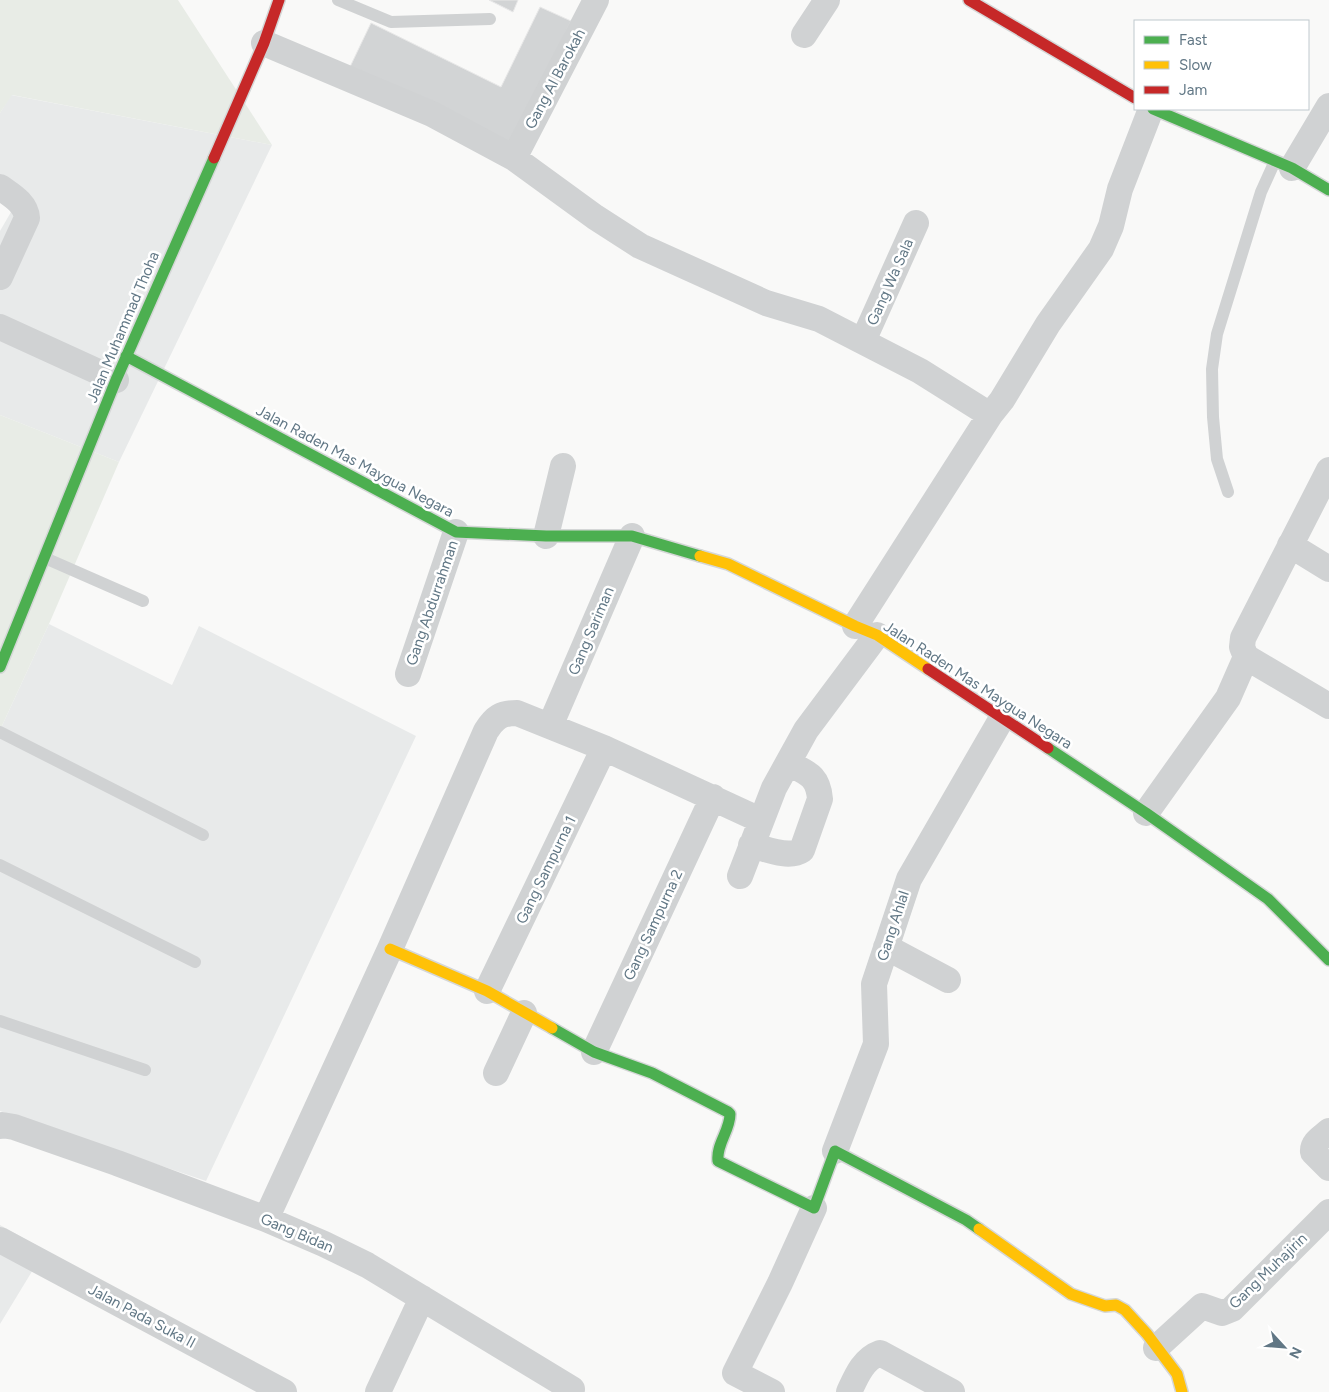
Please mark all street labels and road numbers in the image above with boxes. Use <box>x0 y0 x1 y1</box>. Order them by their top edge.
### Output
street label: Gang Al Barokah <box>521 26 589 132</box>
street label: Gang Wa Sala <box>863 236 917 328</box>
street label: Jalan Muhammad Thoha <box>83 249 163 405</box>
street label: Jalan Raden Mas Maygua Negara <box>253 401 457 521</box>
street label: Gang Abdurrahman <box>402 538 462 668</box>
street label: Gang Sariman <box>564 584 618 678</box>
street label: Jalan Raden Mas Maygua Negara <box>880 617 1076 753</box>
street label: Gang Sampurna 1 <box>512 813 580 927</box>
street label: Gang Sampurna 2 <box>619 867 687 983</box>
street label: Gang Ahlal <box>873 889 913 963</box>
street label: Gang Bidan <box>258 1210 336 1256</box>
street label: Gang Muhajirin <box>1225 1229 1311 1313</box>
street label: Jalan Pada Suka II <box>85 1280 199 1352</box>

